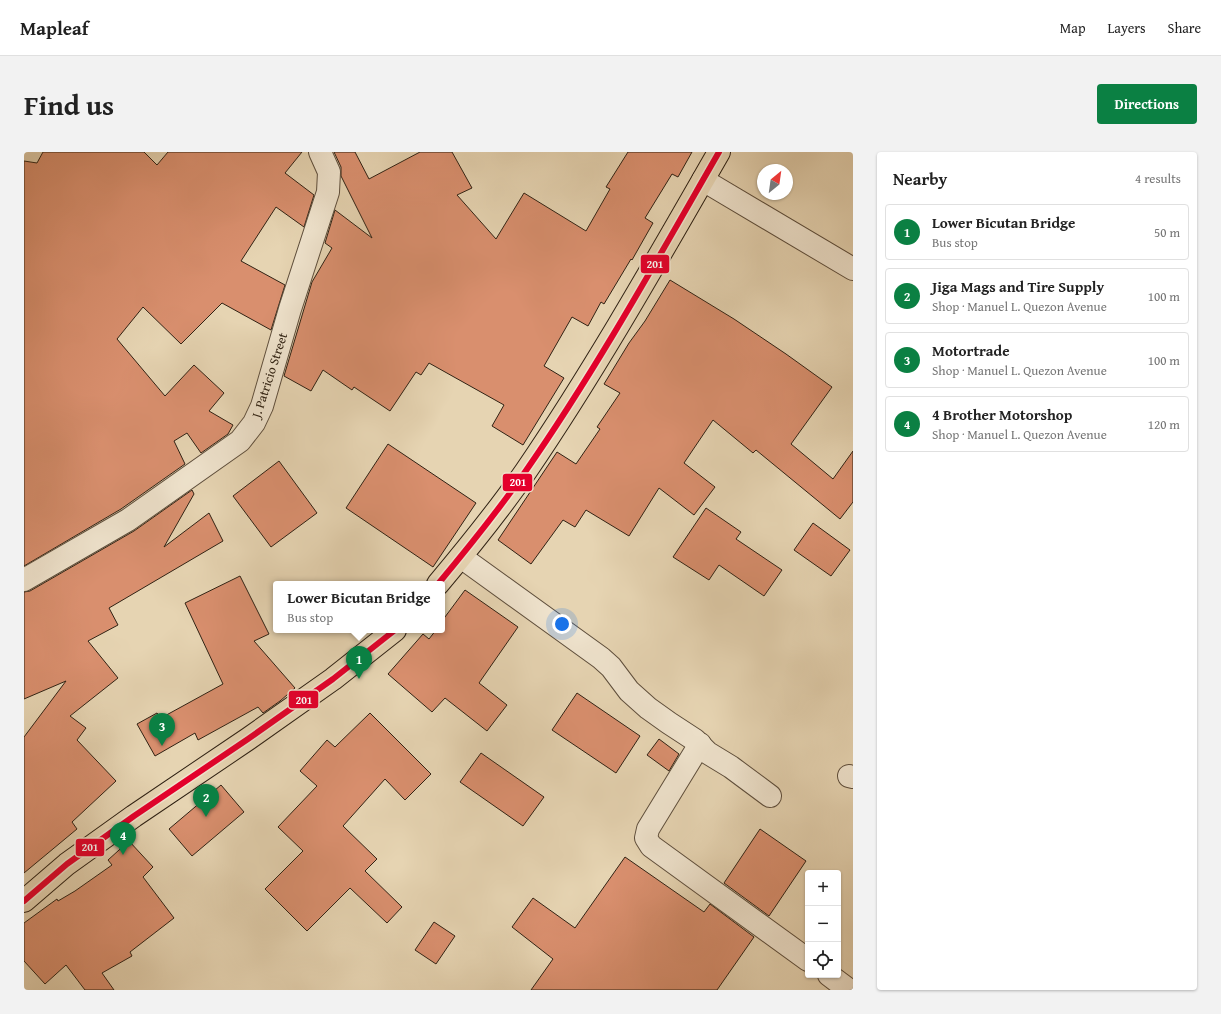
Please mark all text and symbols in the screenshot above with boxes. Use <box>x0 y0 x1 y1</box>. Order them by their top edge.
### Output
text: Mapleaf <box>20 14 89 42</box>
text: Map <box>1060 18 1086 38</box>
text: Layers <box>1108 18 1146 38</box>
text: Share <box>1168 18 1201 38</box>
text: Find us <box>24 84 114 125</box>
button: Directions <box>1097 84 1197 124</box>
north arrow <box>757 164 793 200</box>
text: Nearby <box>893 166 947 191</box>
text: 4 results <box>1135 169 1181 188</box>
text: Lower Bicutan Bridge <box>932 212 1075 233</box>
text: 1 <box>904 223 910 242</box>
text: 50 m <box>1154 223 1180 242</box>
text: Bus stop <box>932 233 978 252</box>
line badge: 201 <box>640 254 670 274</box>
text: 201 <box>646 256 664 272</box>
text: Jiga Mags and Tire Supply <box>932 276 1104 297</box>
text: 2 <box>904 287 910 306</box>
text: 100 m <box>1148 287 1180 306</box>
text: Shop · Manuel L. Quezon Avenue <box>932 297 1107 316</box>
street label: J. Patricio Street <box>246 330 292 422</box>
text: Motortrade <box>932 340 1010 361</box>
text: 3 <box>904 351 910 370</box>
text: 100 m <box>1148 351 1180 370</box>
text: Shop · Manuel L. Quezon Avenue <box>932 361 1107 380</box>
text: 4 Brother Motorshop <box>932 404 1072 425</box>
text: 4 <box>904 415 910 434</box>
text: 120 m <box>1148 415 1180 434</box>
text: Shop · Manuel L. Quezon Avenue <box>932 425 1107 444</box>
line badge: 201 <box>502 473 533 492</box>
text: 201 <box>509 474 527 490</box>
popup <box>273 581 445 633</box>
text: Lower Bicutan Bridge <box>287 587 431 608</box>
text: Bus stop <box>287 608 333 627</box>
your location <box>552 614 572 634</box>
pin: 1 <box>346 646 372 679</box>
line badge: 201 <box>288 690 319 709</box>
text: 201 <box>295 692 313 708</box>
pin: 3 <box>149 713 175 746</box>
pin: 2 <box>193 784 219 817</box>
pin: 4 <box>110 822 136 855</box>
line badge: 201 <box>75 838 105 857</box>
text: 201 <box>81 839 99 855</box>
map controls <box>805 870 841 978</box>
button: + <box>805 870 841 906</box>
button: − <box>805 906 841 942</box>
button: locate <box>805 942 841 978</box>

